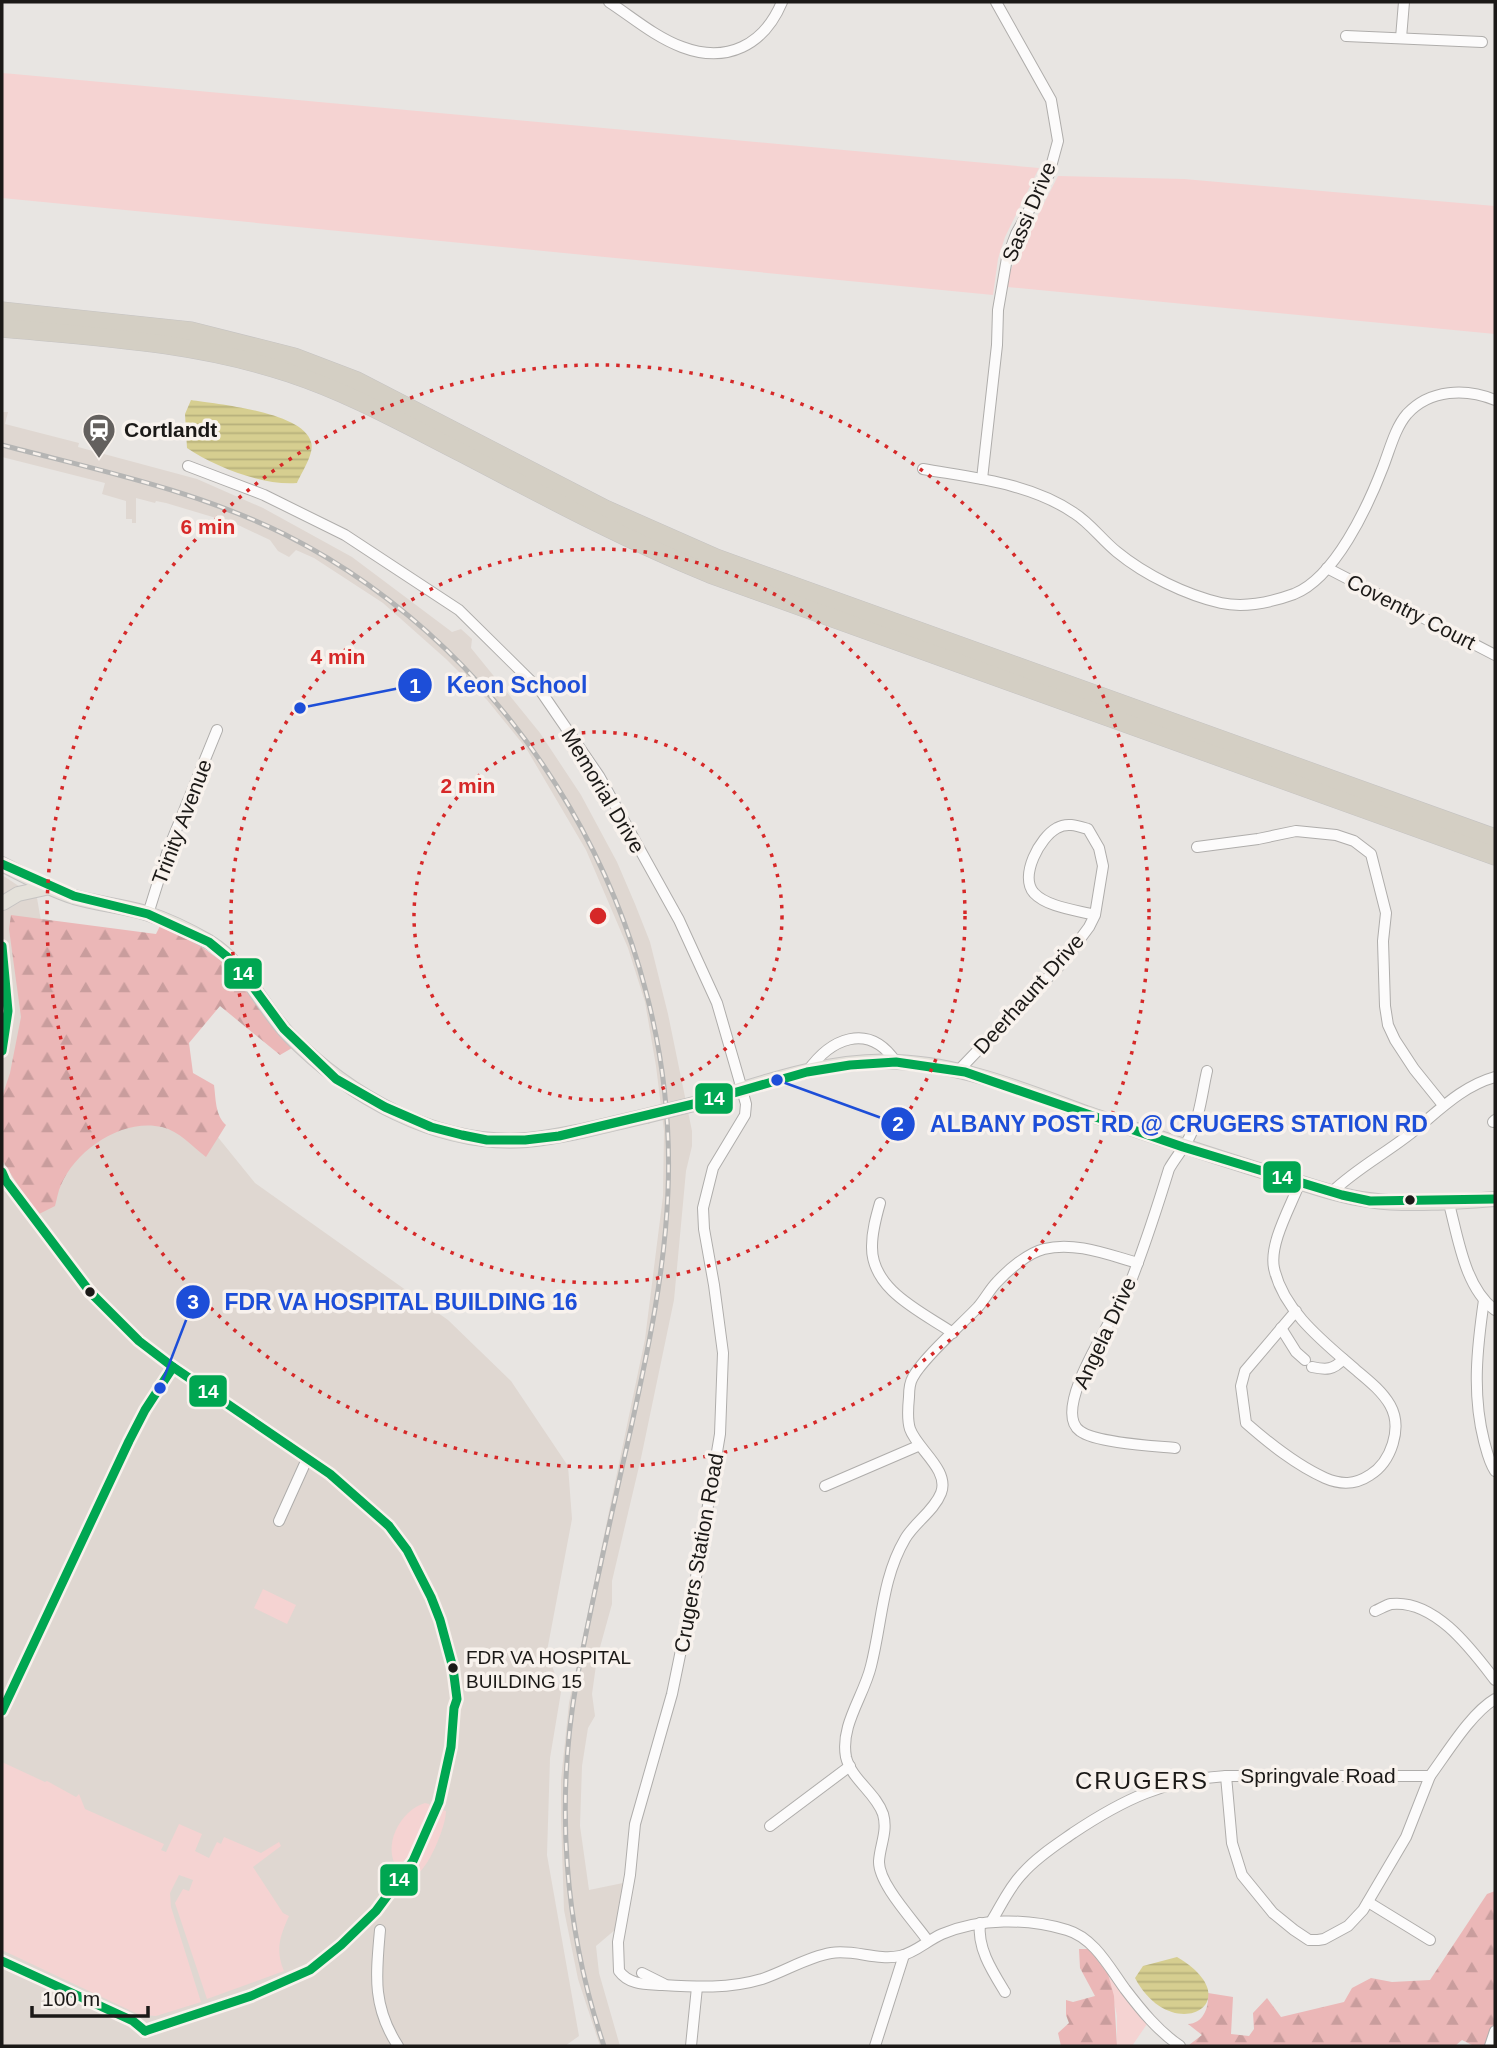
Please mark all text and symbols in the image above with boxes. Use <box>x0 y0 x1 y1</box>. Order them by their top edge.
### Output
street label: Sassi Drive <box>997 158 1060 265</box>
station icon: Cortlandt <box>80 411 118 460</box>
place label: Cortlandt <box>124 418 217 441</box>
text: 6 min <box>181 515 235 538</box>
street label: Coventry Court <box>1343 569 1480 654</box>
text: 4 min <box>311 645 365 668</box>
callout: Keon School <box>397 663 601 707</box>
text: Keon School <box>447 672 587 698</box>
text: 1 <box>409 674 421 697</box>
street label: Memorial Drive <box>557 724 650 857</box>
street label: Trinity Avenue <box>147 756 216 888</box>
text: 2 min <box>441 774 495 797</box>
centre of rings <box>586 904 610 928</box>
street label: Deerhaunt Drive <box>969 929 1088 1058</box>
line badge: 14 <box>223 957 263 990</box>
text: 14 <box>232 963 254 984</box>
line badge: 14 <box>694 1082 734 1115</box>
text: 14 <box>703 1088 725 1109</box>
callout: ALBANY POST RD @ CRUGERS STATION RD <box>881 1102 1442 1146</box>
text: ALBANY POST RD @ CRUGERS STATION RD <box>930 1111 1428 1137</box>
text: 2 <box>892 1112 904 1135</box>
line badge: 14 <box>1262 1160 1302 1194</box>
text: 14 <box>1271 1167 1293 1188</box>
unlabelled marker <box>1403 1193 1417 1207</box>
street label: Angela Drive <box>1069 1273 1140 1392</box>
callout: FDR VA HOSPITAL BUILDING 16 <box>175 1280 593 1324</box>
unlabelled marker <box>83 1285 97 1299</box>
text: FDR VA HOSPITAL BUILDING 16 <box>224 1289 578 1315</box>
text: 3 <box>187 1290 199 1313</box>
line badge: 14 <box>188 1374 228 1408</box>
text: 14 <box>197 1381 219 1402</box>
street label: Crugers Station Road <box>670 1451 727 1654</box>
place label: FDR VA HOSPITAL BUILDING 15 <box>466 1647 631 1692</box>
marker: FDR VA HOSPITAL BUILDING 15 <box>446 1661 460 1675</box>
street label: Springvale Road <box>1240 1764 1396 1787</box>
district label: CRUGERS <box>1075 1767 1209 1794</box>
line badge: 14 <box>379 1863 419 1897</box>
text: 14 <box>388 1869 410 1890</box>
scale bar <box>32 1974 147 2018</box>
text: 100 m <box>42 1987 100 2010</box>

